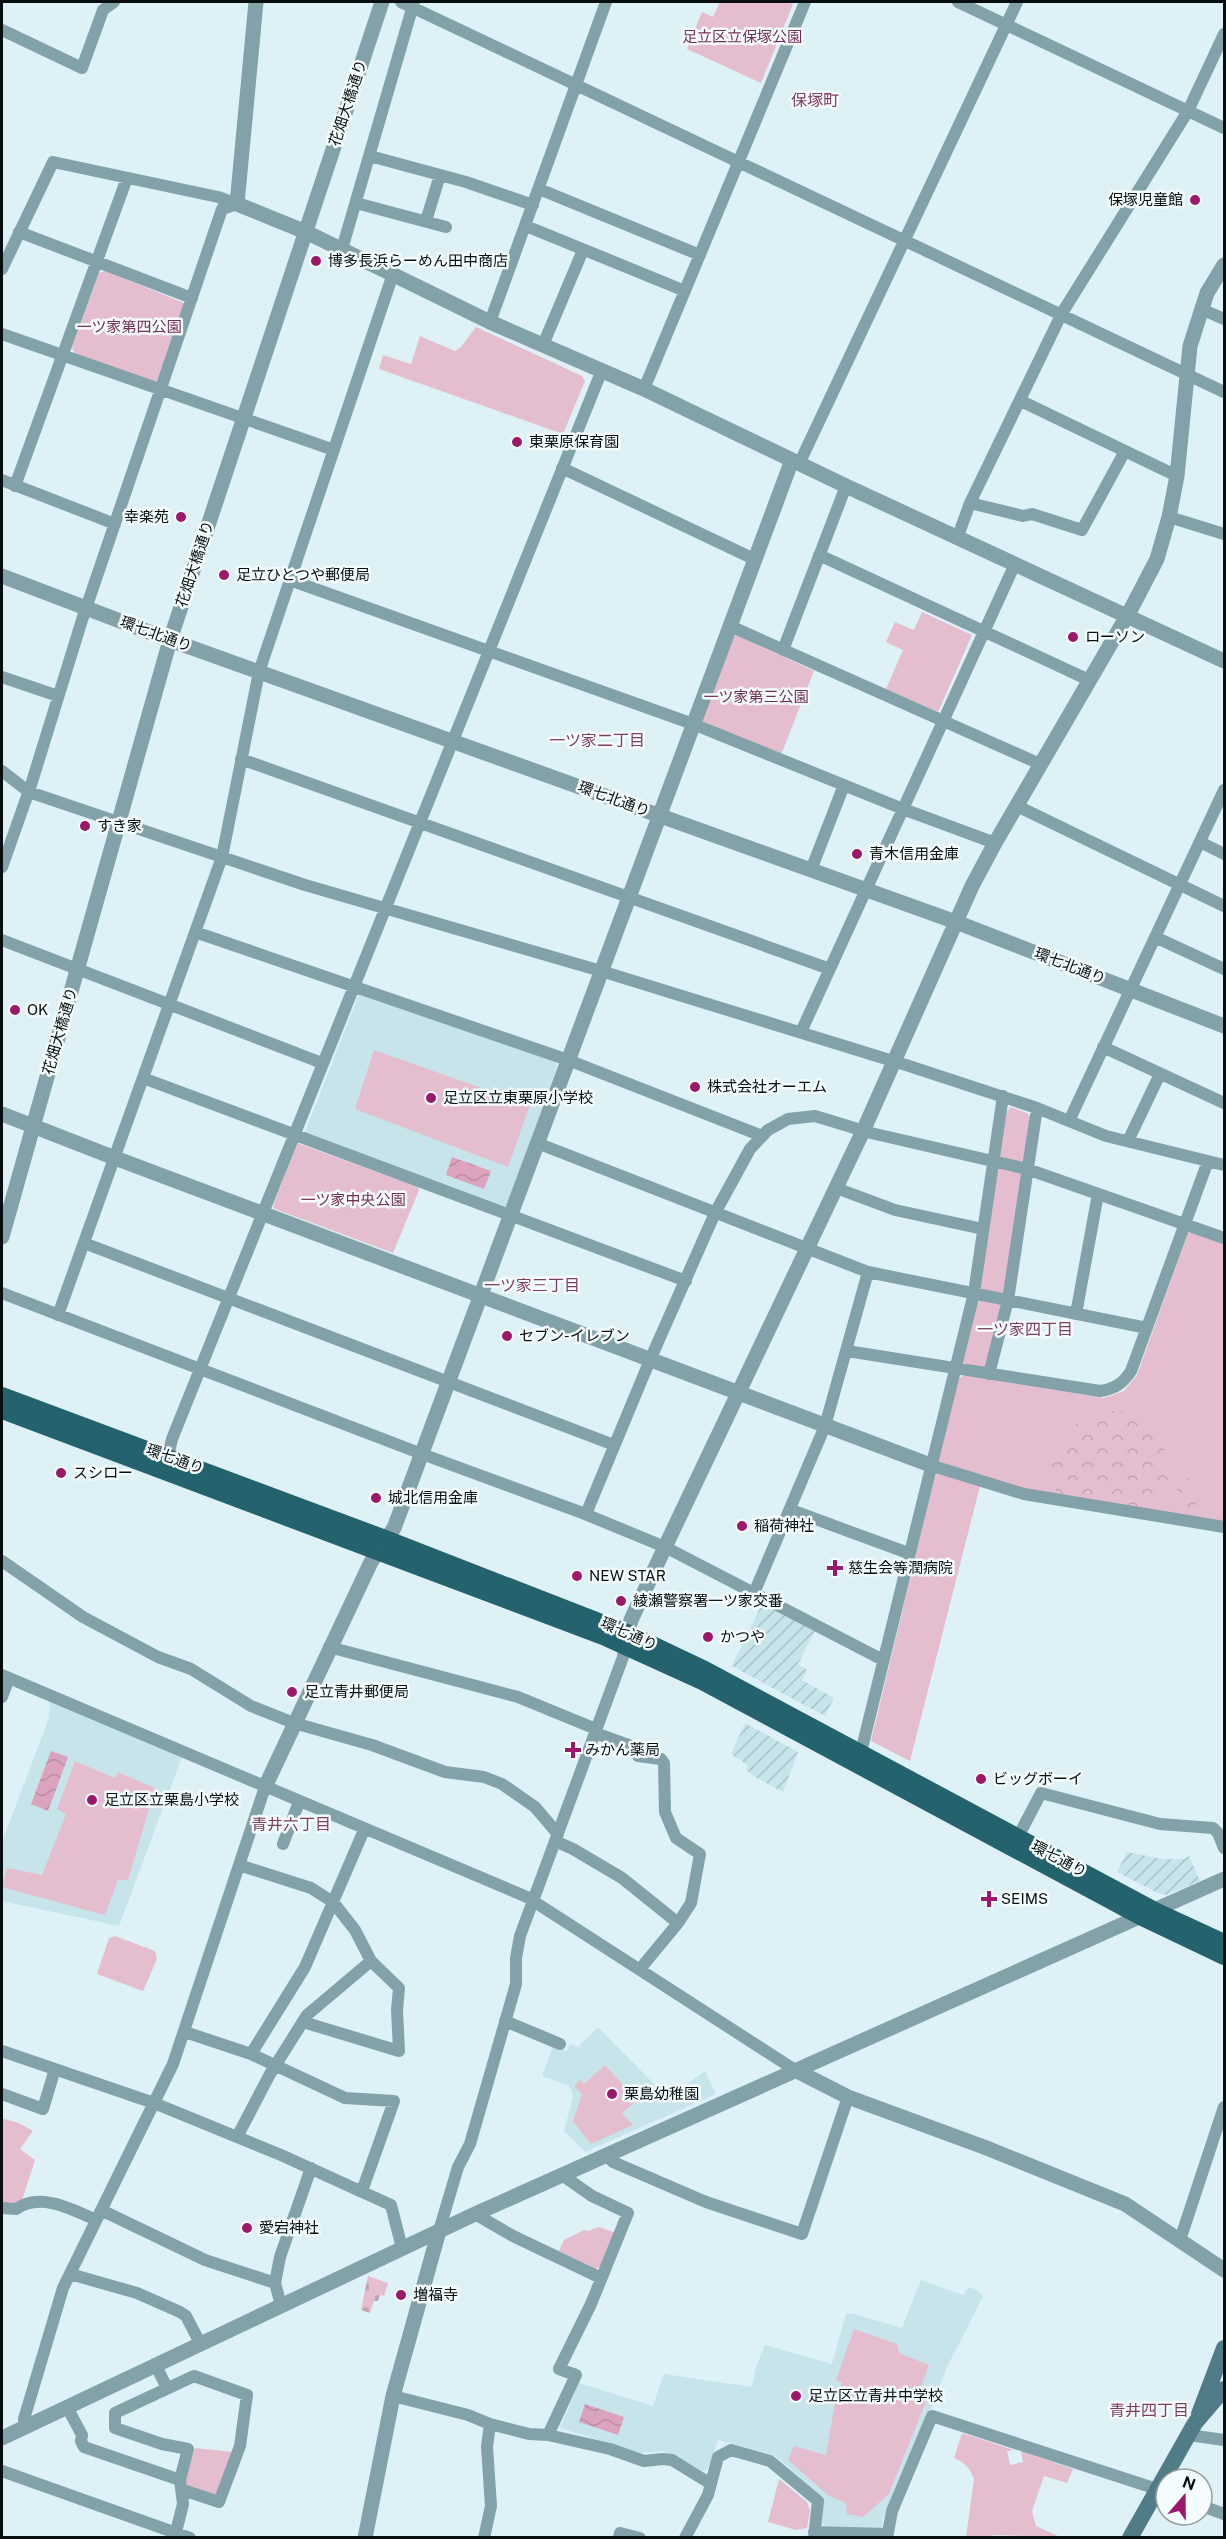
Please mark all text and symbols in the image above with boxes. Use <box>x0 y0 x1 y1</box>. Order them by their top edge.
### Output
park label: 足立区立保塚公園 <box>682 28 802 45</box>
street label: 花畑大橋通り <box>326 57 370 148</box>
district label: 保塚町 <box>791 91 839 110</box>
place label: 保塚児童館 <box>1108 191 1183 208</box>
marker: 保塚児童館 <box>1188 193 1202 207</box>
place label: 博多長浜らーめん田中商店 <box>328 252 508 269</box>
marker: 博多長浜らーめん田中商店 <box>309 254 323 268</box>
park label: 一ツ家第四公園 <box>76 318 182 335</box>
place label: 東栗原保育園 <box>529 433 619 450</box>
marker: 東栗原保育園 <box>510 435 524 449</box>
place label: 幸楽苑 <box>124 508 169 525</box>
marker: 幸楽苑 <box>174 510 188 524</box>
street label: 花畑大橋通り <box>173 518 217 609</box>
place label: 足立ひとつや郵便局 <box>236 566 370 583</box>
marker: 足立ひとつや郵便局 <box>217 568 231 582</box>
street label: 環七北通り <box>118 613 194 654</box>
place label: ローソン <box>1085 628 1145 645</box>
marker: ローソン <box>1066 630 1080 644</box>
park label: 一ツ家第三公園 <box>703 688 809 705</box>
district label: 一ツ家二丁目 <box>549 731 645 750</box>
street label: 環七北通り <box>576 778 652 819</box>
place label: すき家 <box>97 817 142 834</box>
marker: すき家 <box>78 819 92 833</box>
place label: 青木信用金庫 <box>869 845 959 862</box>
marker: 青木信用金庫 <box>850 847 864 861</box>
street label: 環七北通り <box>1032 944 1108 987</box>
street label: 花畑大橋通り <box>39 985 80 1076</box>
place label: OK <box>27 1001 48 1018</box>
marker: OK <box>8 1003 22 1017</box>
place label: 株式会社オーエム <box>707 1078 827 1095</box>
marker: 株式会社オーエム <box>688 1080 702 1094</box>
place label: 足立区立東栗原小学校 <box>443 1089 593 1106</box>
marker: 足立区立東栗原小学校 <box>424 1091 438 1105</box>
park label: 一ツ家中央公園 <box>300 1191 406 1208</box>
district label: 一ツ家三丁目 <box>484 1276 580 1295</box>
district label: 一ツ家四丁目 <box>977 1320 1073 1339</box>
place label: セブン-イレブン <box>519 1327 630 1344</box>
marker: セブン-イレブン <box>500 1329 514 1343</box>
street label: 環七通り <box>144 1440 206 1477</box>
place label: スシロー <box>73 1464 133 1481</box>
marker: スシロー <box>54 1466 68 1480</box>
place label: 城北信用金庫 <box>388 1489 478 1506</box>
marker: 城北信用金庫 <box>369 1491 383 1505</box>
place label: 稲荷神社 <box>754 1517 814 1534</box>
marker: 稲荷神社 <box>735 1519 749 1533</box>
marker: 慈生会等潤病院 <box>826 1559 844 1577</box>
place label: 慈生会等潤病院 <box>848 1559 953 1576</box>
place label: NEW STAR <box>589 1567 666 1584</box>
marker: NEW STAR <box>570 1569 584 1583</box>
place label: 綾瀬警察署一ツ家交番 <box>633 1592 783 1609</box>
marker: 綾瀬警察署一ツ家交番 <box>614 1594 628 1608</box>
street label: 環七通り <box>598 1614 660 1654</box>
place label: かつや <box>720 1628 765 1645</box>
marker: かつや <box>701 1630 715 1644</box>
place label: 足立青井郵便局 <box>304 1683 409 1700</box>
marker: 足立青井郵便局 <box>285 1685 299 1699</box>
place label: みかん薬局 <box>585 1741 660 1758</box>
marker: みかん薬局 <box>566 1743 580 1757</box>
place label: ビッグボーイ <box>993 1770 1083 1787</box>
marker: ビッグボーイ <box>974 1772 988 1786</box>
place label: 足立区立栗島小学校 <box>104 1791 239 1808</box>
marker: 足立区立栗島小学校 <box>85 1793 99 1807</box>
district label: 青井六丁目 <box>251 1815 331 1834</box>
street label: 環七通り <box>1029 1837 1090 1880</box>
place label: SEIMS <box>1001 1890 1048 1907</box>
marker: SEIMS <box>982 1892 996 1906</box>
place label: 栗島幼稚園 <box>624 2085 699 2102</box>
marker: 栗島幼稚園 <box>605 2087 619 2101</box>
place label: 愛宕神社 <box>259 2219 319 2236</box>
marker: 愛宕神社 <box>240 2221 254 2235</box>
place label: 増福寺 <box>413 2286 458 2303</box>
marker: 増福寺 <box>394 2288 408 2302</box>
place label: 足立区立青井中学校 <box>808 2387 943 2404</box>
marker: 足立区立青井中学校 <box>789 2389 803 2403</box>
district label: 青井四丁目 <box>1109 2401 1189 2420</box>
north arrow <box>1154 2467 1214 2527</box>
text: N <box>1180 2472 1198 2494</box>

